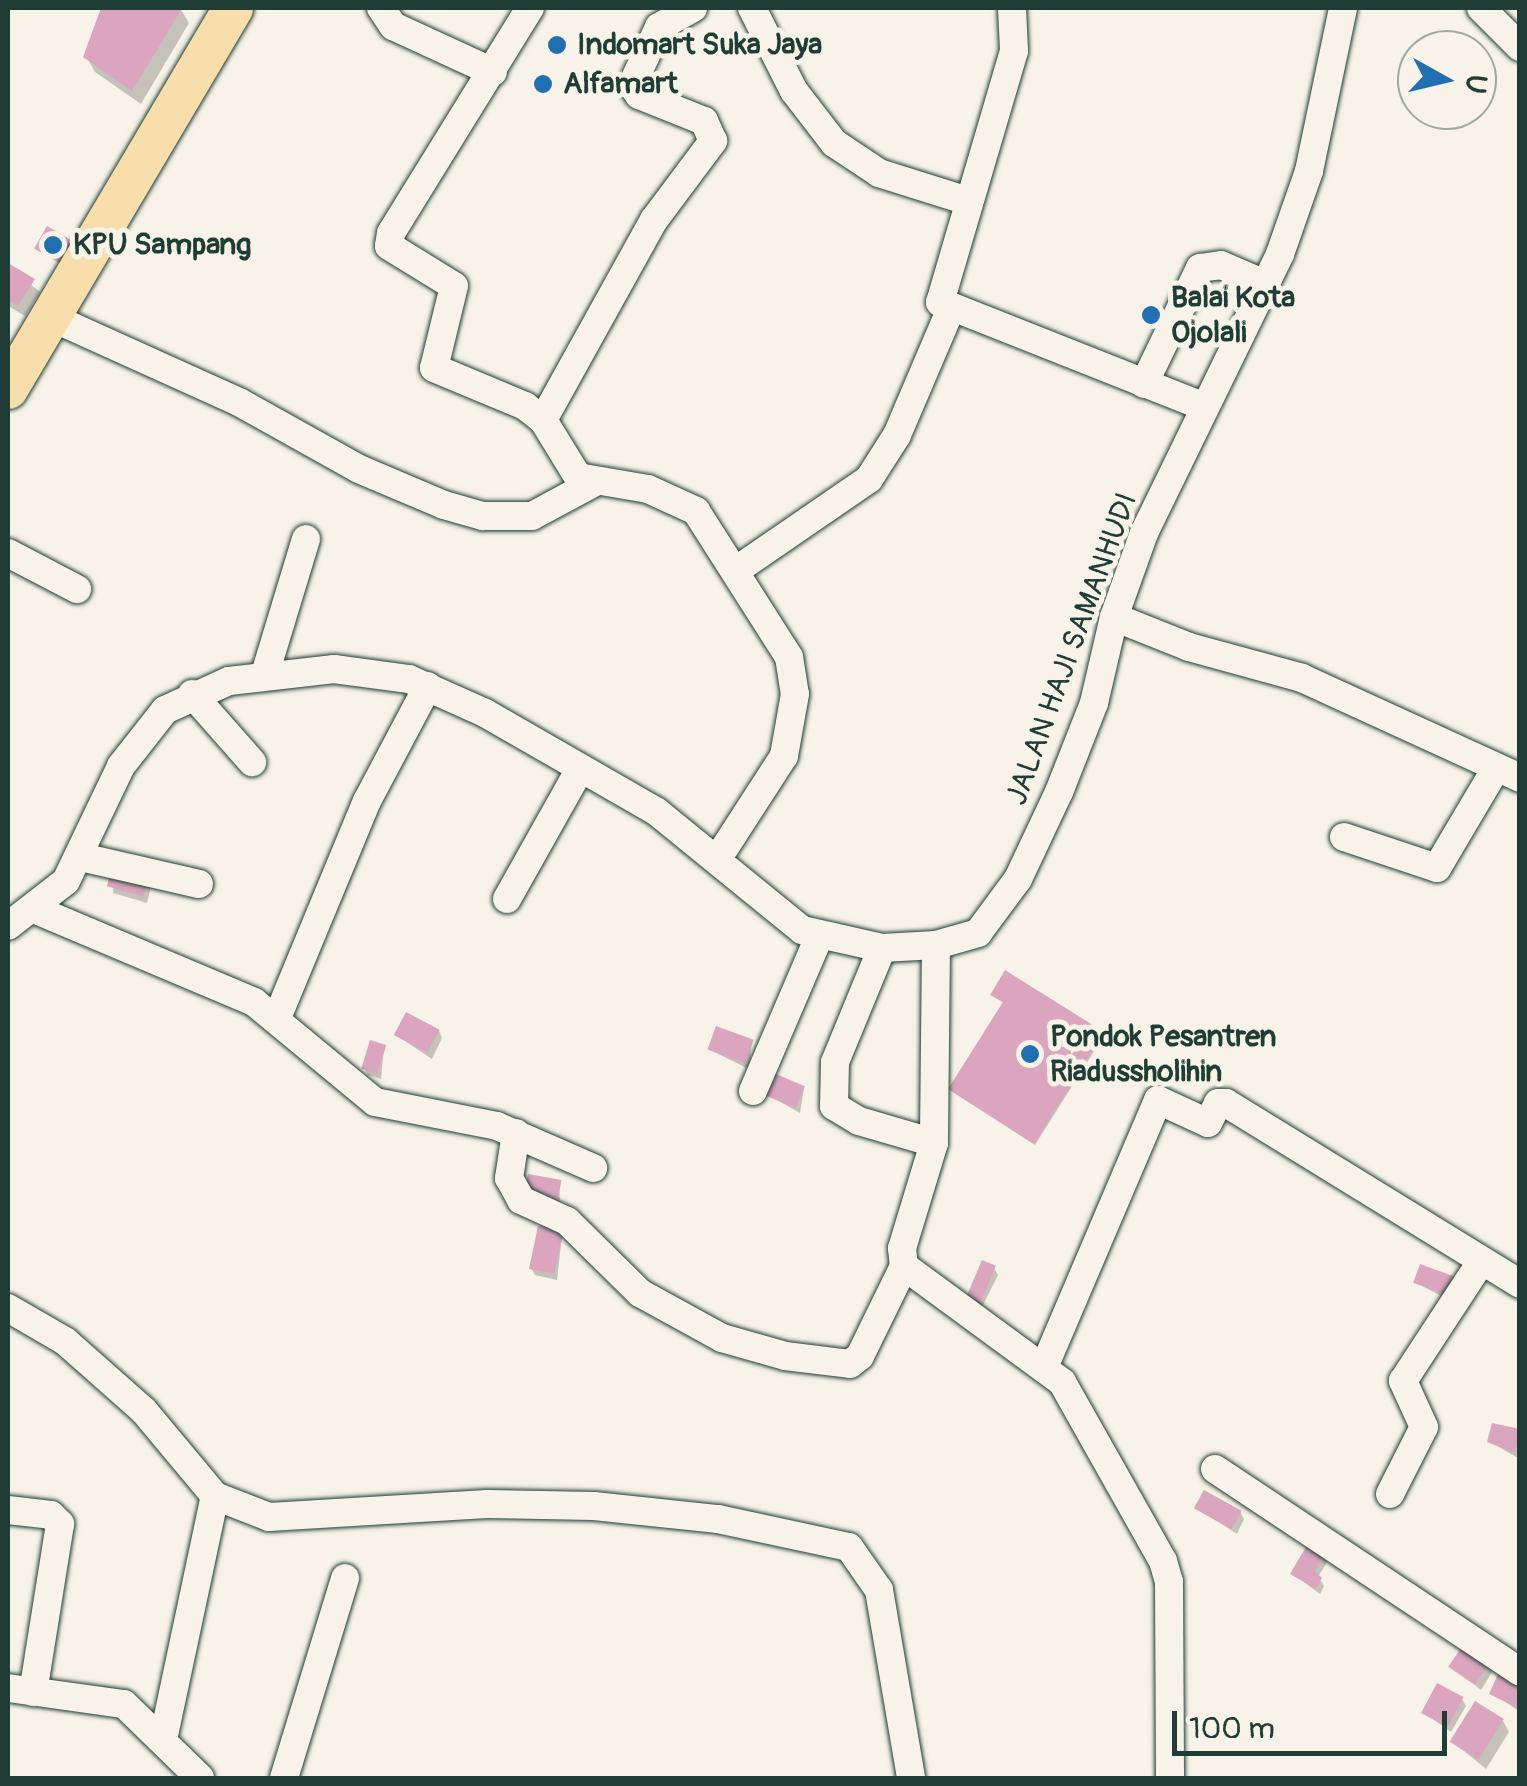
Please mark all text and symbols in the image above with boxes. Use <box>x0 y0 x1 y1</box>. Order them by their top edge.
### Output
place label: Indomart Suka Jaya <box>577 27 822 63</box>
north arrow <box>1397 30 1497 130</box>
marker: Indomart Suka Jaya <box>546 34 568 56</box>
place label: Alfamart <box>563 66 678 102</box>
text: U <box>1457 72 1494 96</box>
marker: Alfamart <box>532 73 554 95</box>
place label: KPU Sampang <box>73 227 251 263</box>
marker: KPU Sampang <box>42 234 64 256</box>
place label: Balai Kota Ojolali <box>1171 280 1295 350</box>
marker: Balai Kota Ojolali <box>1140 304 1162 326</box>
street label: JALAN HAJI SAMANHUDI <box>999 488 1145 810</box>
place label: Pondok Pesantren Riadussholihin <box>1050 1019 1276 1090</box>
marker: Pondok Pesantren Riadussholihin <box>1019 1043 1041 1065</box>
scale bar <box>1177 1691 1452 1753</box>
text: 100 m <box>1189 1710 1275 1747</box>

